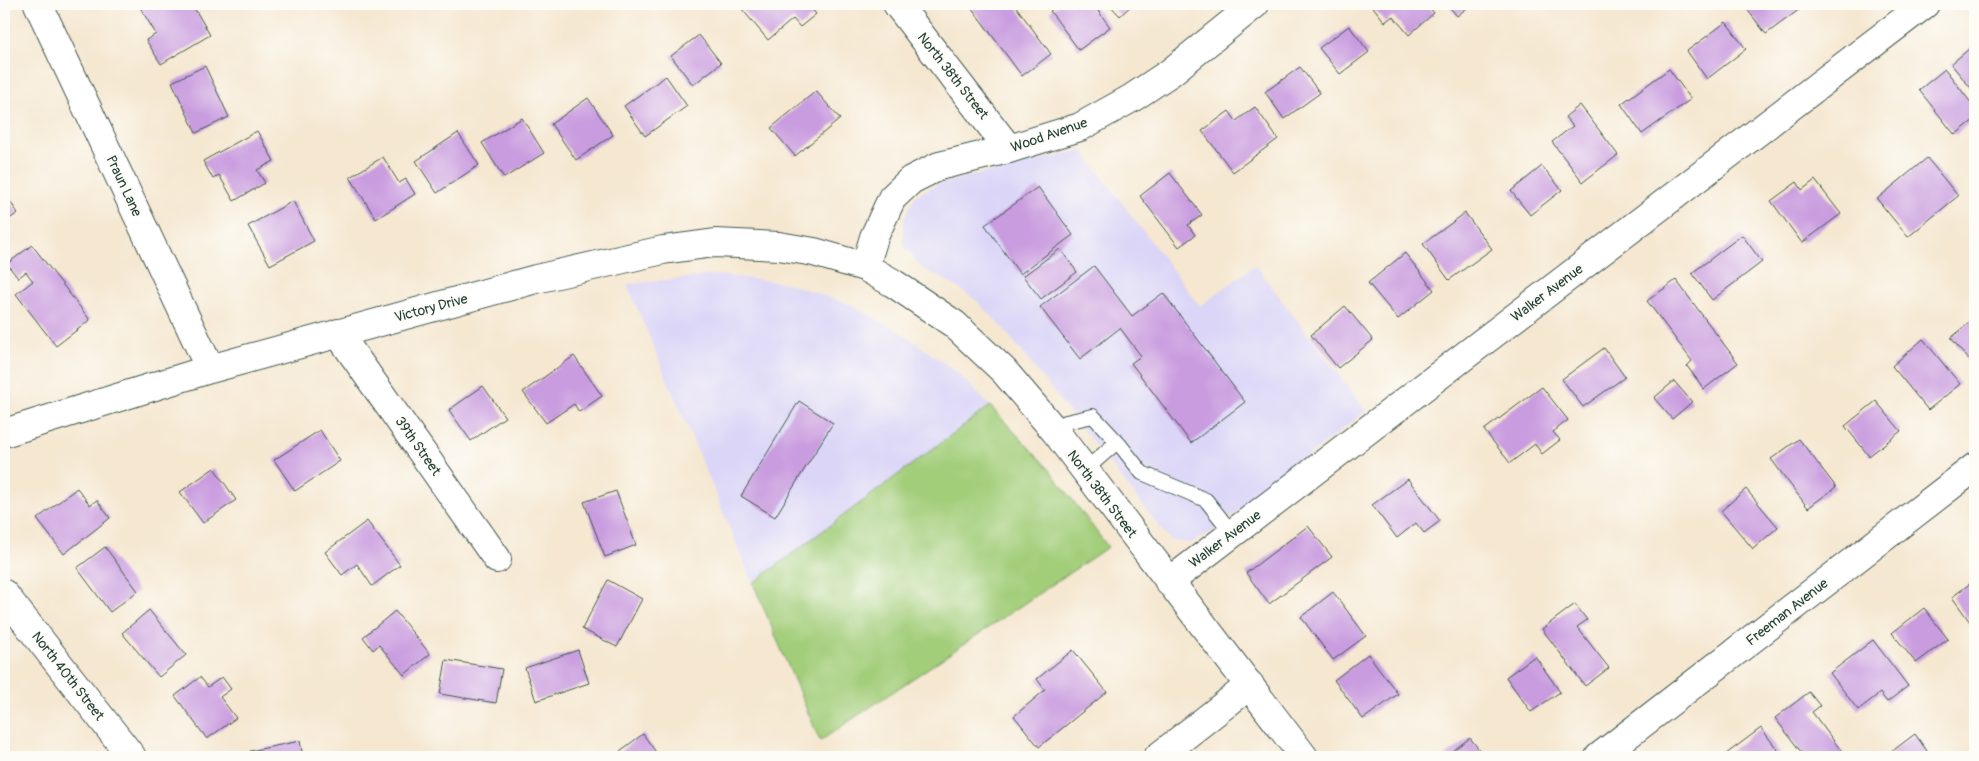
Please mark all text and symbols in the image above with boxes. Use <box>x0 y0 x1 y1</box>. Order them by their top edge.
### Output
street label: North 38th Street <box>914 29 992 123</box>
street label: Wood Avenue <box>1008 114 1090 156</box>
street label: Praun Lane <box>102 153 146 219</box>
street label: Walker Avenue <box>1508 260 1586 326</box>
street label: Victory Drive <box>393 290 470 326</box>
street label: 39th Street <box>391 413 445 479</box>
street label: North 38th Street <box>1064 447 1141 541</box>
street label: Walker Avenue <box>1186 506 1264 572</box>
street label: Freeman Avenue <box>1743 575 1831 649</box>
street label: North 40th Street <box>28 628 108 724</box>

